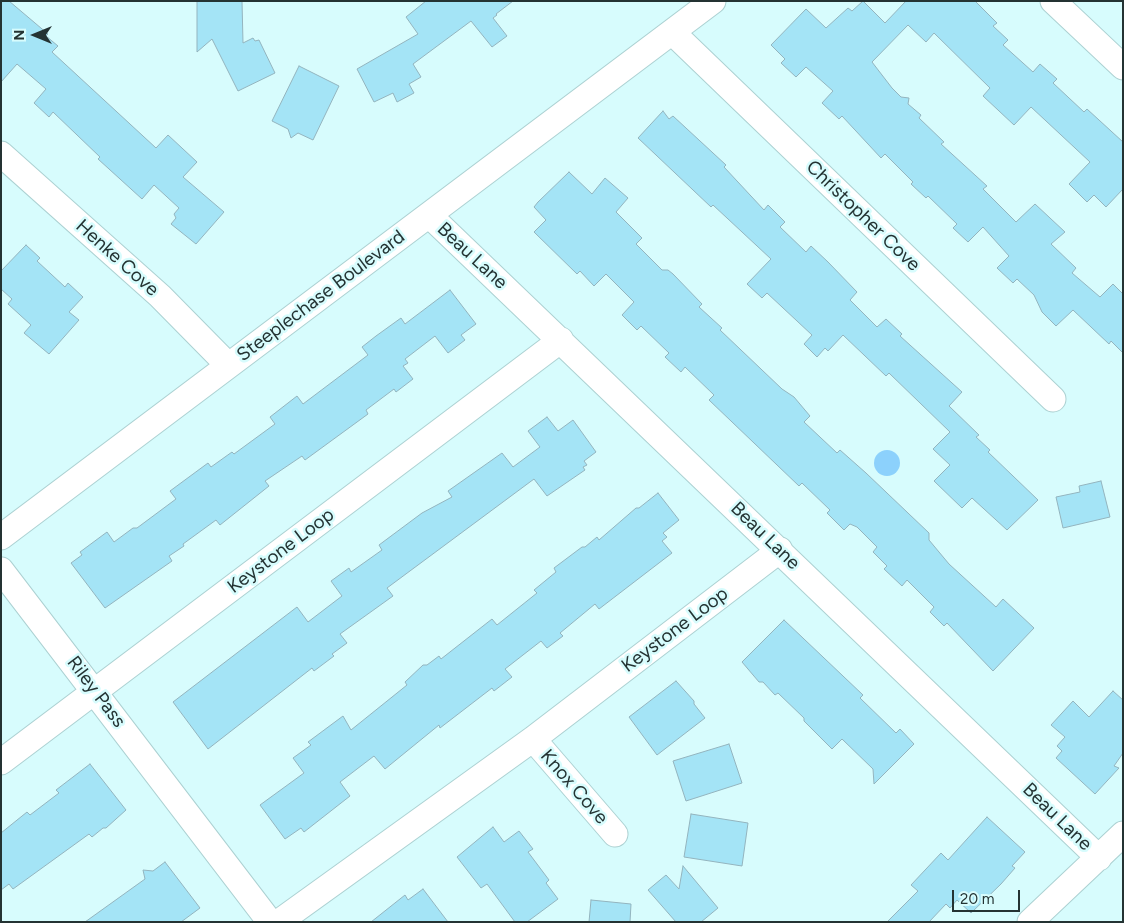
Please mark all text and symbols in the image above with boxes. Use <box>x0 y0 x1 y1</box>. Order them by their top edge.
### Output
north arrow <box>10 10 60 60</box>
text: N <box>11 30 28 40</box>
street label: Christopher Cove <box>801 156 925 276</box>
street label: Henke Cove <box>71 215 163 301</box>
street label: Beau Lane <box>432 218 512 294</box>
street label: Steeplechase Boulevard <box>233 225 409 367</box>
street label: Beau Lane <box>726 497 804 575</box>
street label: Keystone Loop <box>223 504 339 598</box>
street label: Keystone Loop <box>617 583 733 677</box>
street label: Riley Pass <box>62 652 130 732</box>
street label: Knox Cove <box>535 745 613 829</box>
street label: Beau Lane <box>1018 778 1096 856</box>
scale bar <box>954 880 1022 912</box>
text: 20 m <box>960 890 994 908</box>

